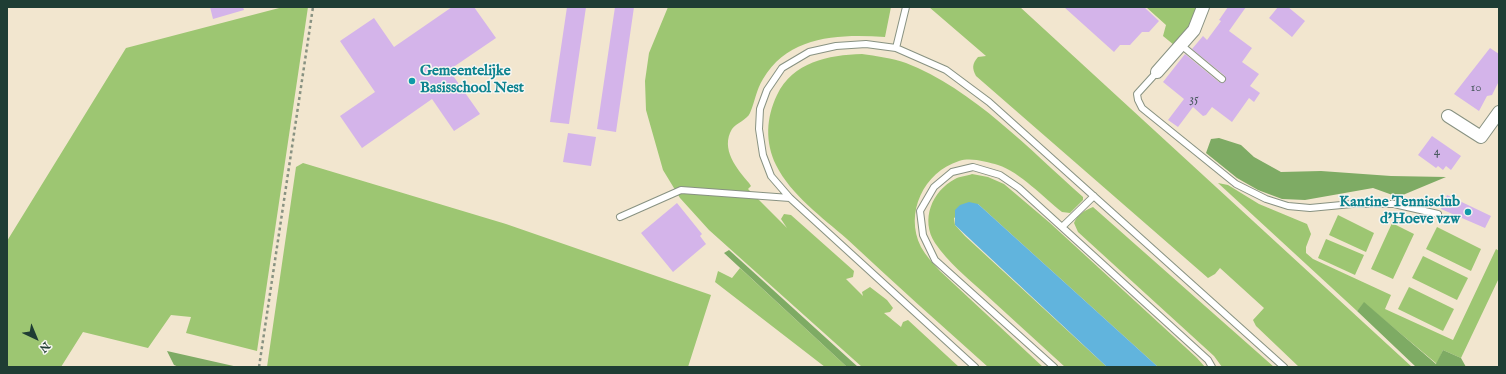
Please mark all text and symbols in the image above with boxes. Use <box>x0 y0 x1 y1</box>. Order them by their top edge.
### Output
place label: Gemeentelijke Basisschool Nest <box>420 63 524 98</box>
marker: Gemeentelijke Basisschool Nest <box>407 76 417 86</box>
house number: 10 <box>1470 80 1482 96</box>
house number: 35 <box>1189 91 1199 107</box>
house number: 4 <box>1434 144 1440 160</box>
place label: Kantine Tennisclub d'Hoeve vzw <box>1339 194 1460 229</box>
marker: Kantine Tennisclub d'Hoeve vzw <box>1463 207 1473 217</box>
north arrow <box>16 318 56 358</box>
text: N <box>36 338 53 355</box>

